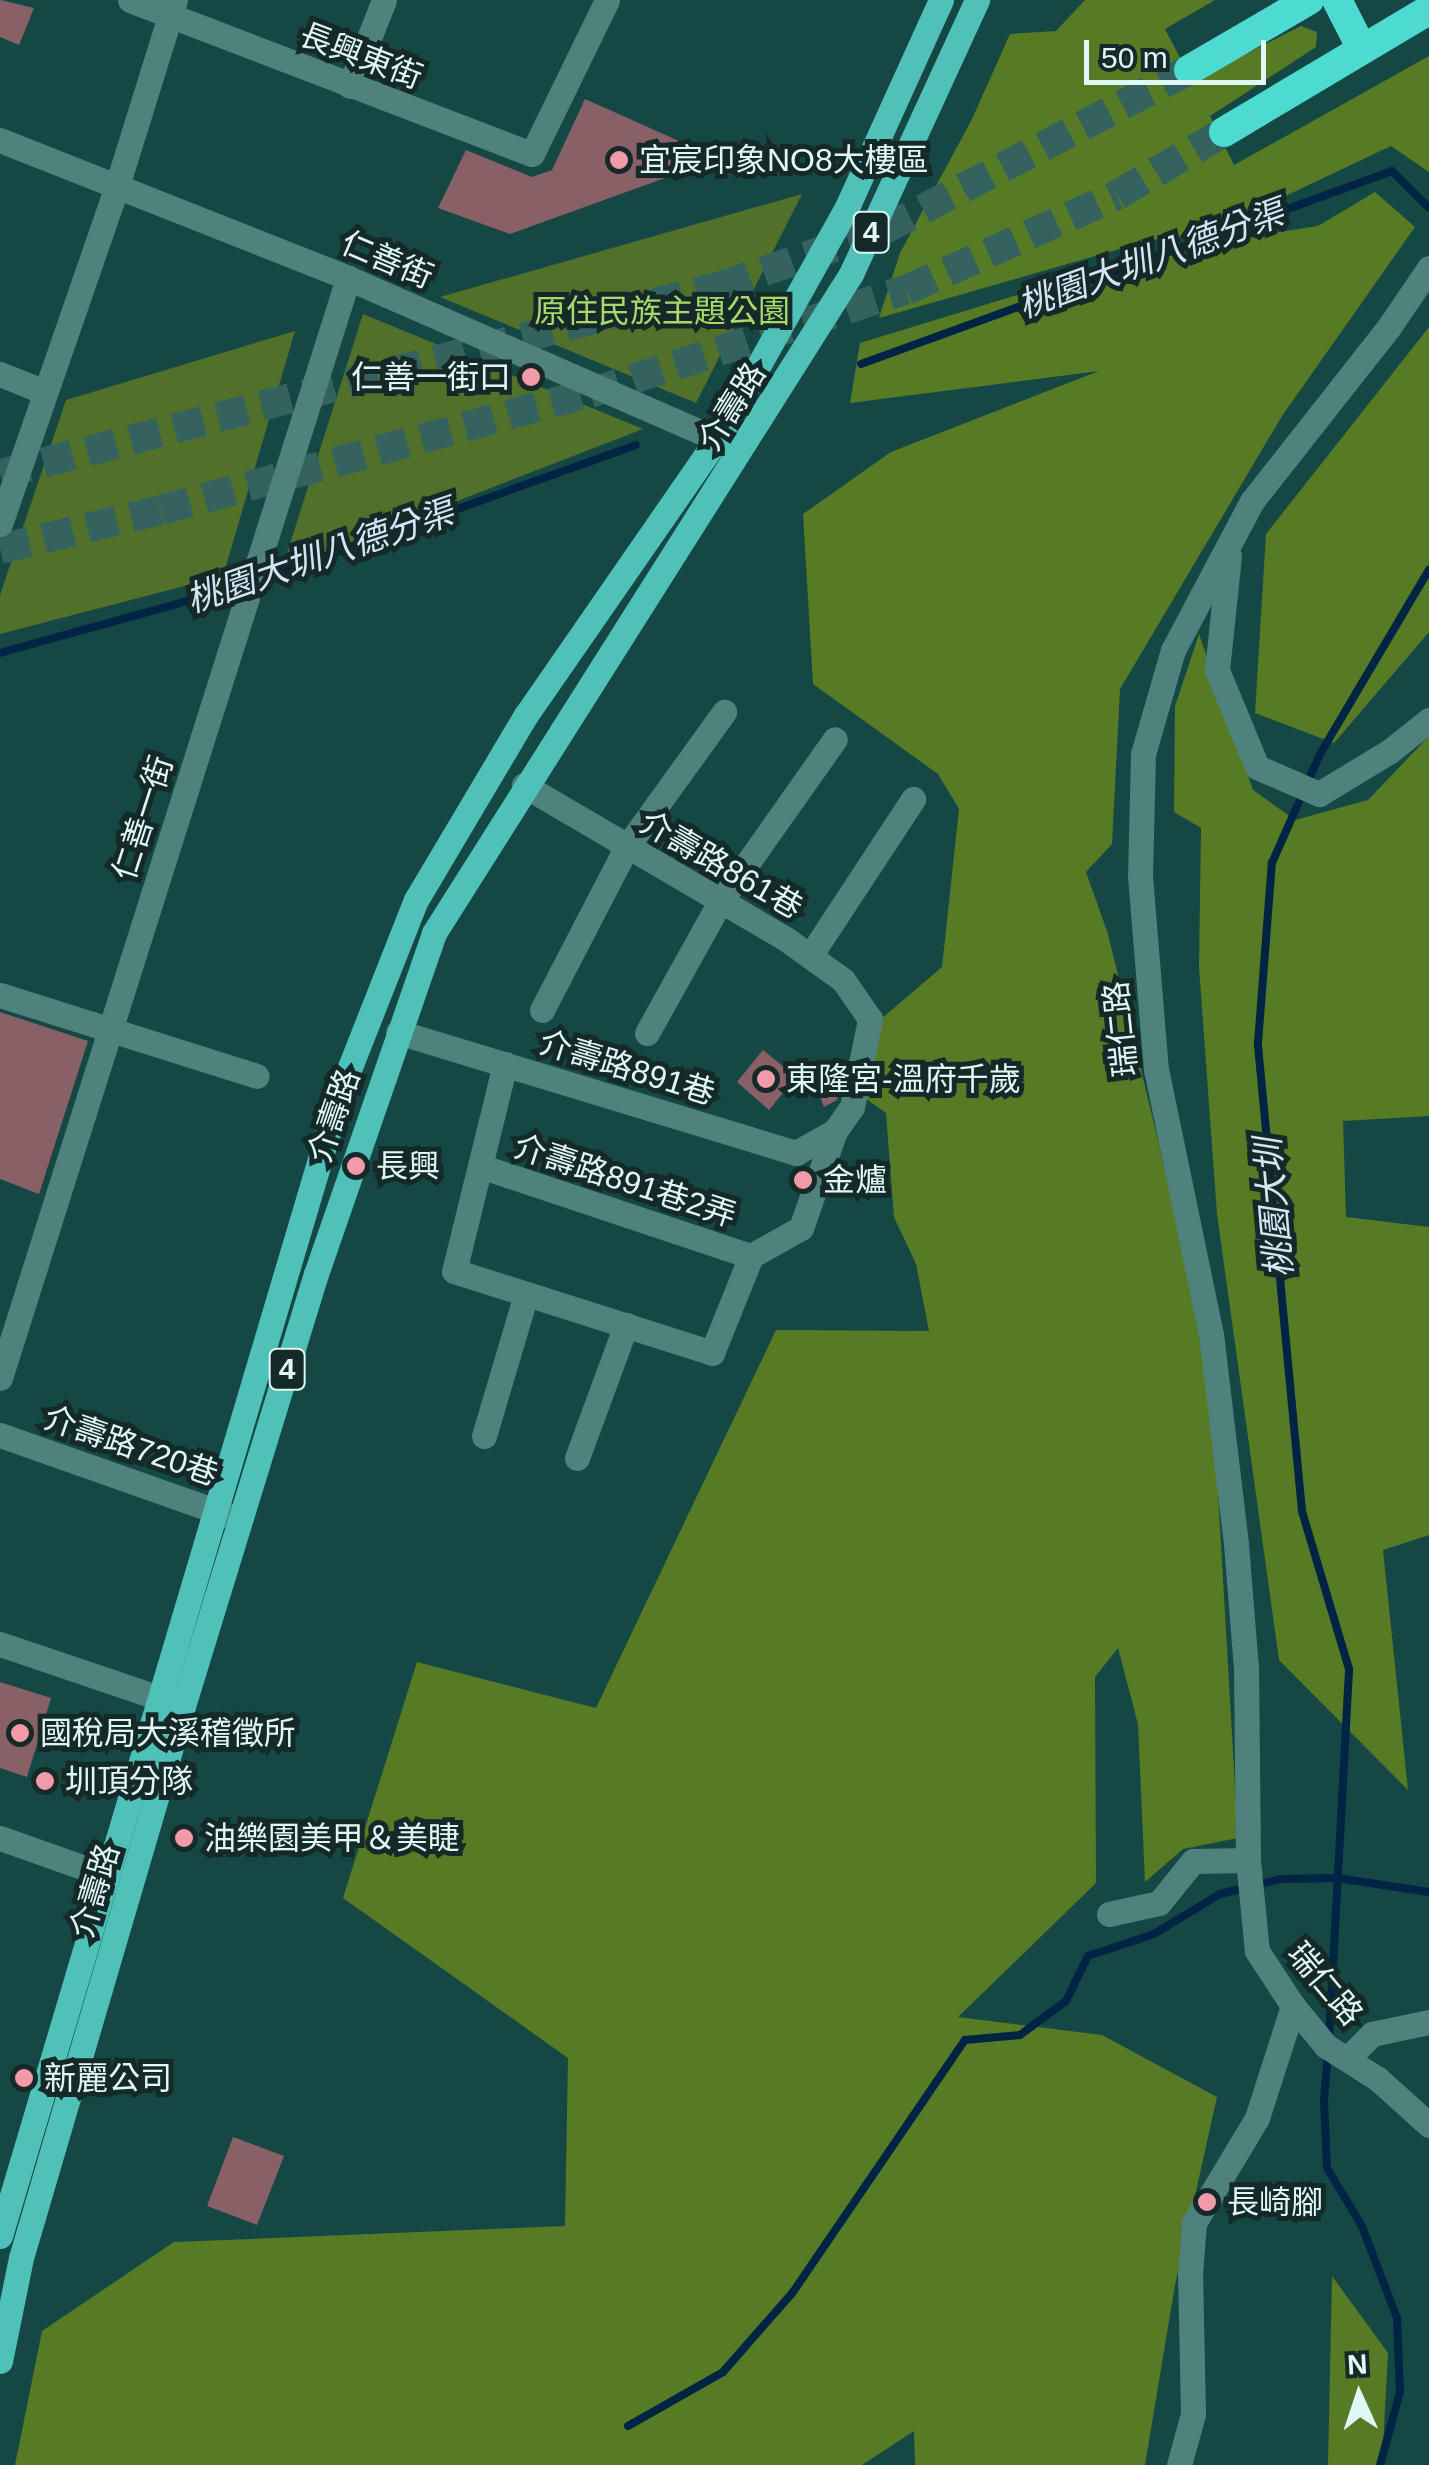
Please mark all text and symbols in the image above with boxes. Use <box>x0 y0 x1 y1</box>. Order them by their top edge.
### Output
street label: 長興東街 <box>294 15 428 97</box>
scale bar <box>1089 20 1272 82</box>
text: 50 m <box>1101 41 1168 74</box>
place label: 宜宸印象NO8大樓區 <box>639 141 929 179</box>
marker: 宜宸印象NO8大樓區 <box>608 149 630 171</box>
water label: 桃園大圳八德分渠 <box>1012 191 1290 327</box>
road number: 4 <box>851 207 891 257</box>
street label: 仁善街 <box>335 224 439 296</box>
park label: 原住民族主題公園 <box>534 292 790 330</box>
street label: 介壽路 <box>690 356 774 458</box>
place label: 仁善一街口 <box>351 358 511 396</box>
marker: 仁善一街口 <box>520 366 542 388</box>
water label: 桃園大圳八德分渠 <box>181 491 459 621</box>
street label: 仁善一街 <box>105 751 181 885</box>
street label: 介壽路861巷 <box>633 803 809 927</box>
street label: 瑞仁路 <box>1097 979 1145 1079</box>
street label: 介壽路891巷 <box>535 1023 719 1113</box>
place label: 東隆宮-溫府千歲 <box>786 1060 1021 1098</box>
street label: 介壽路 <box>300 1064 368 1168</box>
marker: 東隆宮-溫府千歲 <box>755 1068 777 1090</box>
street label: 介壽路891巷2弄 <box>509 1127 741 1235</box>
water label: 桃園大圳 <box>1247 1136 1301 1280</box>
place label: 長興 <box>376 1147 440 1185</box>
marker: 長興 <box>345 1155 367 1177</box>
place label: 金爐 <box>823 1161 887 1199</box>
marker: 金爐 <box>792 1169 814 1191</box>
road number: 4 <box>267 1344 307 1394</box>
street label: 介壽路720巷 <box>39 1398 223 1494</box>
place label: 國稅局大溪稽徵所 <box>40 1714 296 1752</box>
marker: 國稅局大溪稽徵所 <box>9 1722 31 1744</box>
place label: 圳頂分隊 <box>65 1762 193 1800</box>
marker: 圳頂分隊 <box>34 1770 56 1792</box>
place label: 油樂園美甲＆美睫 <box>204 1819 460 1857</box>
marker: 油樂園美甲＆美睫 <box>173 1827 195 1849</box>
street label: 介壽路 <box>63 1839 127 1943</box>
street label: 瑞仁路 <box>1279 1935 1371 2033</box>
place label: 新麗公司 <box>44 2059 172 2097</box>
marker: 新麗公司 <box>13 2067 35 2089</box>
place label: 長崎腳 <box>1227 2183 1323 2221</box>
marker: 長崎腳 <box>1196 2191 1218 2213</box>
north arrow <box>1309 2345 1409 2445</box>
text: N <box>1346 2349 1368 2381</box>

